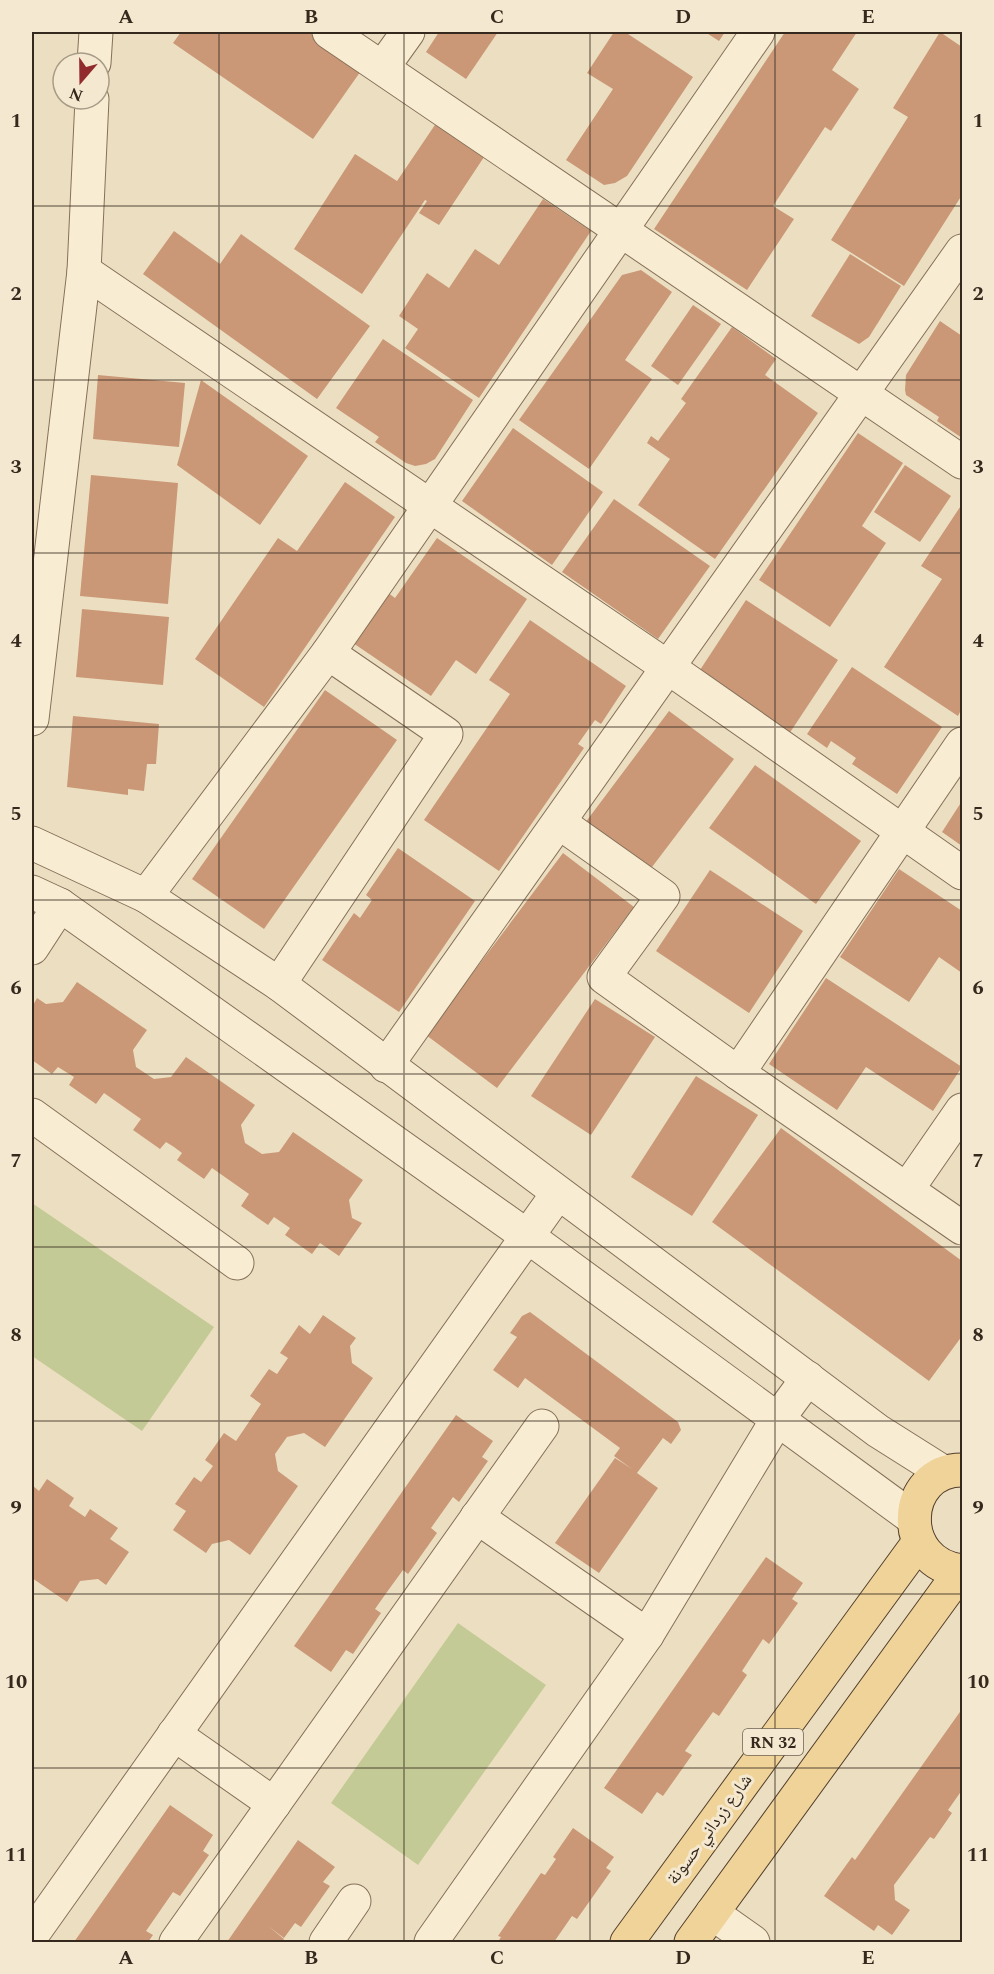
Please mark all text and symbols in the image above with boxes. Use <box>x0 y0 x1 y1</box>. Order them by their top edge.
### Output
text: A <box>118 2 134 32</box>
text: B <box>304 2 318 32</box>
text: C <box>490 2 504 32</box>
text: D <box>675 2 691 32</box>
text: E <box>861 2 875 32</box>
north arrow <box>51 51 111 111</box>
text: N <box>66 81 86 108</box>
text: 1 <box>10 106 22 136</box>
text: 1 <box>972 106 984 136</box>
text: 2 <box>10 279 22 309</box>
text: 2 <box>972 279 984 309</box>
text: 3 <box>10 452 22 482</box>
text: 3 <box>972 452 984 482</box>
text: 4 <box>10 626 22 656</box>
text: 4 <box>972 626 984 656</box>
text: 5 <box>10 799 22 829</box>
text: 5 <box>972 799 984 829</box>
text: 6 <box>10 973 22 1003</box>
text: 6 <box>972 973 984 1003</box>
text: 7 <box>10 1146 22 1176</box>
text: 7 <box>972 1146 984 1176</box>
text: 8 <box>10 1320 22 1350</box>
text: 8 <box>972 1320 984 1350</box>
text: 9 <box>10 1493 22 1523</box>
text: 9 <box>972 1493 984 1523</box>
text: 10 <box>5 1667 27 1697</box>
text: 10 <box>967 1667 989 1697</box>
road number: RN 32 <box>743 1729 803 1755</box>
street label: شارع زرداني حسونة <box>660 1768 759 1891</box>
text: 11 <box>5 1840 27 1870</box>
text: 11 <box>967 1840 989 1870</box>
text: A <box>118 1943 134 1973</box>
text: B <box>304 1943 318 1973</box>
text: C <box>490 1943 504 1973</box>
text: D <box>675 1943 691 1973</box>
text: E <box>861 1943 875 1973</box>

